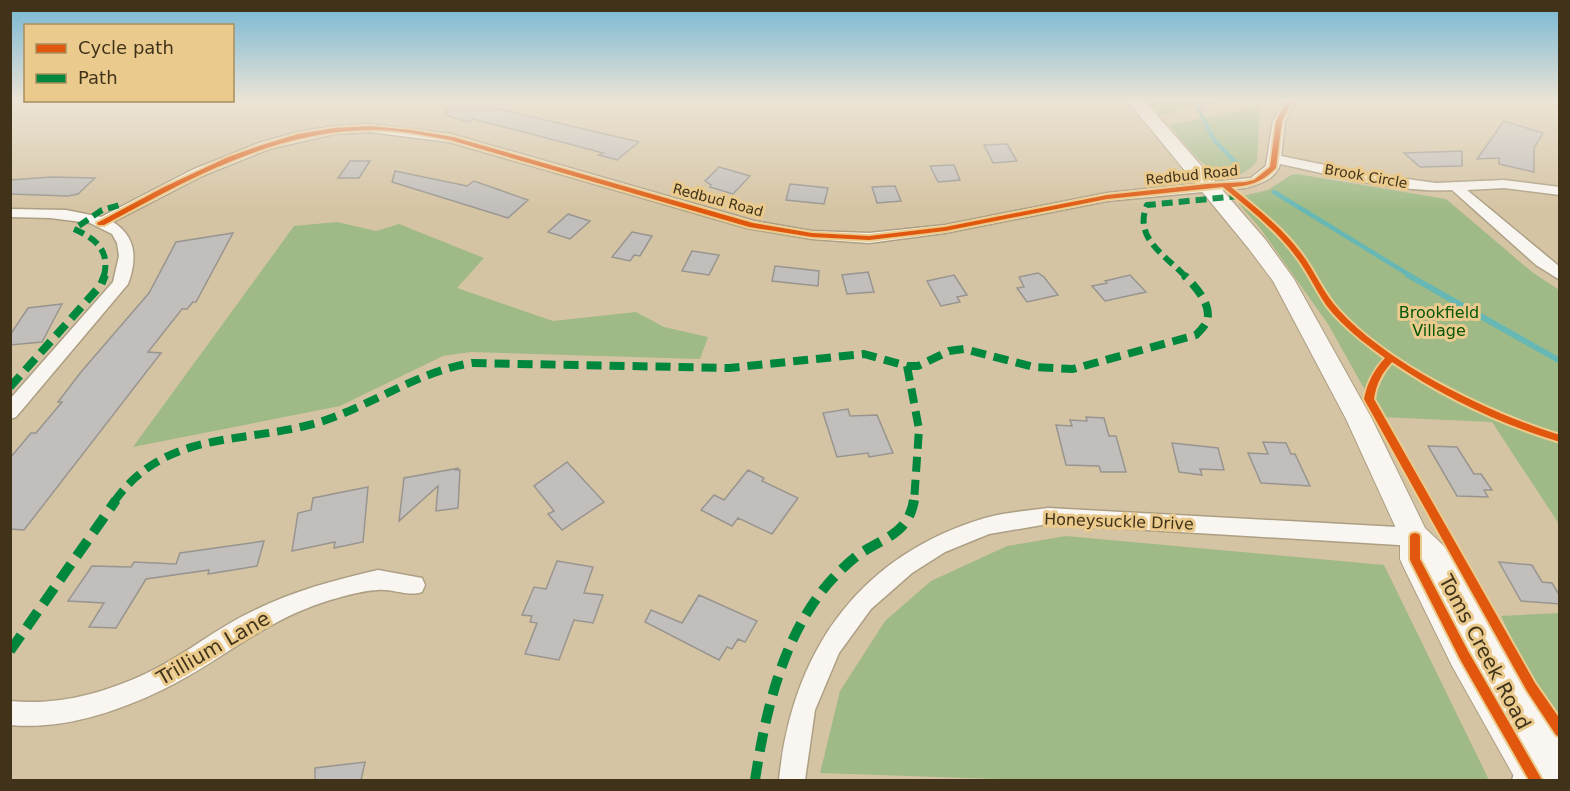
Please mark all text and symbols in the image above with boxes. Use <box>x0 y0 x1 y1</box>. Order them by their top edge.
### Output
legend <box>24 24 234 102</box>
text: Cycle path <box>78 37 174 58</box>
text: Path <box>78 67 118 88</box>
street label: Brook Circle <box>1323 161 1409 191</box>
street label: Redbud Road <box>1145 162 1239 188</box>
street label: Redbud Road <box>671 180 765 220</box>
park label: Brookfield Village <box>1399 303 1479 340</box>
street label: Honeysuckle Drive <box>1044 509 1194 534</box>
street label: Toms Creek Road <box>1434 570 1536 733</box>
street label: Trillium Lane <box>151 606 274 691</box>

